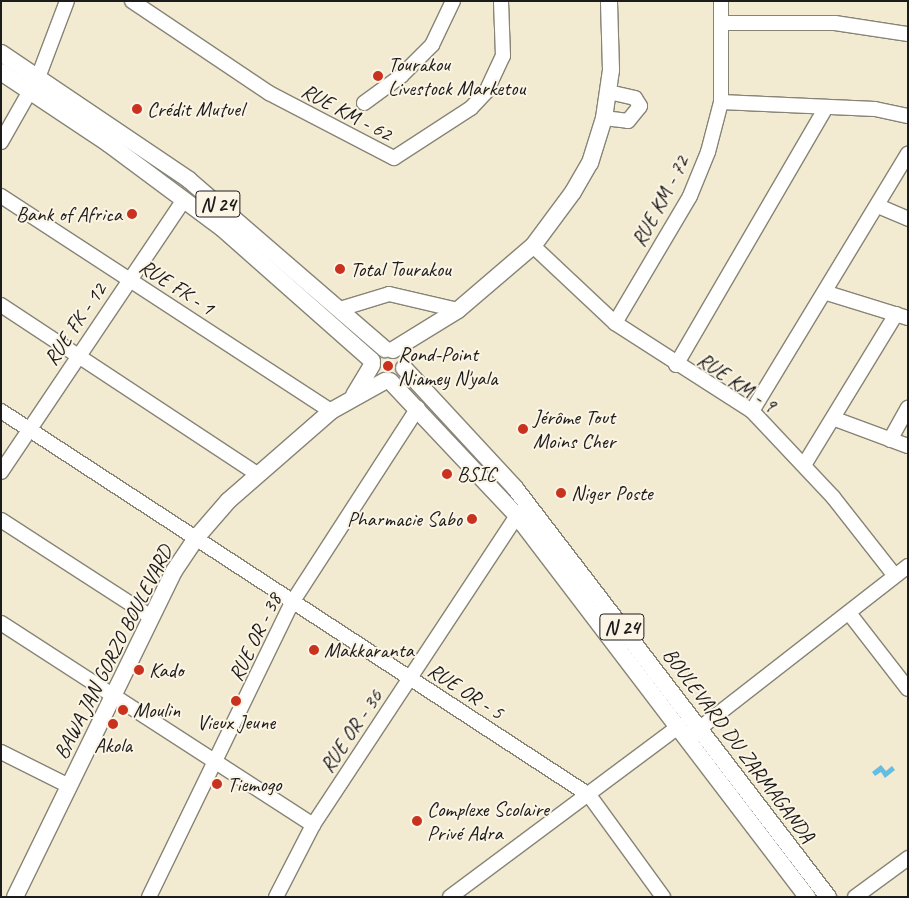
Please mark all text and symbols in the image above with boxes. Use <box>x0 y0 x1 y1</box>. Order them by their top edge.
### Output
place label: Tourakou Livestock Marketou <box>388 51 525 101</box>
marker: Tourakou Livestock Marketou <box>372 70 384 82</box>
street label: RUE KM - 62 <box>297 78 397 146</box>
place label: Crédit Mutuel <box>147 96 243 122</box>
marker: Crédit Mutuel <box>131 103 143 115</box>
street label: RUE KM - 72 <box>626 151 694 251</box>
road number: N 24 <box>194 186 242 222</box>
place label: Bank of Africa <box>17 201 122 227</box>
marker: Bank of Africa <box>126 208 138 220</box>
street label: RUE FK - 1 <box>135 254 219 320</box>
place label: Total Tourakou <box>350 256 451 282</box>
marker: Total Tourakou <box>334 263 346 275</box>
street label: RUE FK - 12 <box>38 278 112 370</box>
place label: Rond-Point Niamey N'yala <box>398 341 497 391</box>
street label: RUE KM - 9 <box>693 347 781 417</box>
marker: Rond-Point Niamey N'yala <box>382 360 394 372</box>
place label: Jérôme Tout Moins Cher <box>533 404 615 454</box>
marker: Jérôme Tout Moins Cher <box>517 423 529 435</box>
place label: BSIC <box>457 461 496 487</box>
marker: BSIC <box>441 468 453 480</box>
place label: Niger Poste <box>571 480 652 506</box>
marker: Niger Poste <box>555 487 567 499</box>
place label: Pharmacie Sabo <box>346 506 462 532</box>
marker: Pharmacie Sabo <box>466 513 478 525</box>
street label: BAWA JAN GORZO BOULEVARD <box>48 541 178 763</box>
street label: RUE OR - 38 <box>223 589 287 685</box>
road number: N 24 <box>598 610 646 644</box>
place label: Makkaranta <box>324 637 414 663</box>
street label: BOULEVARD DU ZARMAGANDA <box>657 643 821 847</box>
marker: Makkaranta <box>308 644 320 656</box>
place label: Kado <box>149 657 183 683</box>
street label: RUE OR - 5 <box>423 657 509 725</box>
marker: Kado <box>133 664 145 676</box>
street label: RUE OR - 36 <box>314 685 388 777</box>
marker: Vieux Jeune <box>230 695 242 707</box>
place label: Moulin <box>133 697 180 723</box>
marker: Moulin <box>117 704 129 716</box>
place label: Vieux Jeune <box>197 709 275 735</box>
marker: Akola <box>107 718 119 730</box>
place label: Akola <box>94 732 132 758</box>
place label: Tiemogo <box>227 771 281 797</box>
marker: Tiemogo <box>211 778 223 790</box>
place label: Complexe Scolaire Privé Adra <box>427 796 548 846</box>
marker: Complexe Scolaire Privé Adra <box>411 815 423 827</box>

